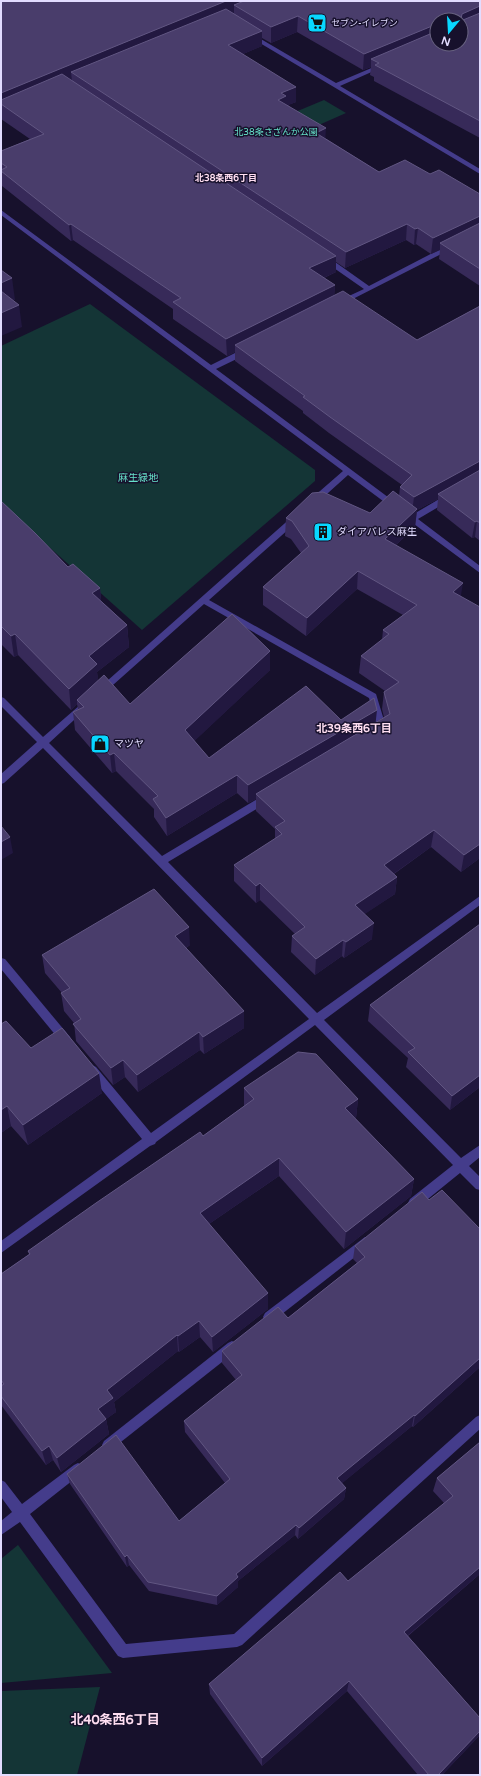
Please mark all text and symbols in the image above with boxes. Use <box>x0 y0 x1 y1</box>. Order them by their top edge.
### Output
supermarket icon: セブン-イレブン <box>306 12 328 34</box>
north arrow <box>429 12 469 52</box>
place label: セブン-イレブン <box>331 18 398 29</box>
text: N <box>440 33 452 49</box>
park label: 北38条さざんか公園 <box>234 127 318 138</box>
district label: 北38条西6丁目 <box>195 173 257 184</box>
park label: 麻生緑地 <box>118 472 159 484</box>
building icon: ダイアパレス麻生 <box>312 521 334 543</box>
place label: ダイアパレス麻生 <box>337 526 417 538</box>
district label: 北39条西6丁目 <box>316 722 392 735</box>
shop icon: マツヤ <box>89 733 111 755</box>
place label: マツヤ <box>114 738 144 750</box>
district label: 北40条西6丁目 <box>70 1712 160 1728</box>

